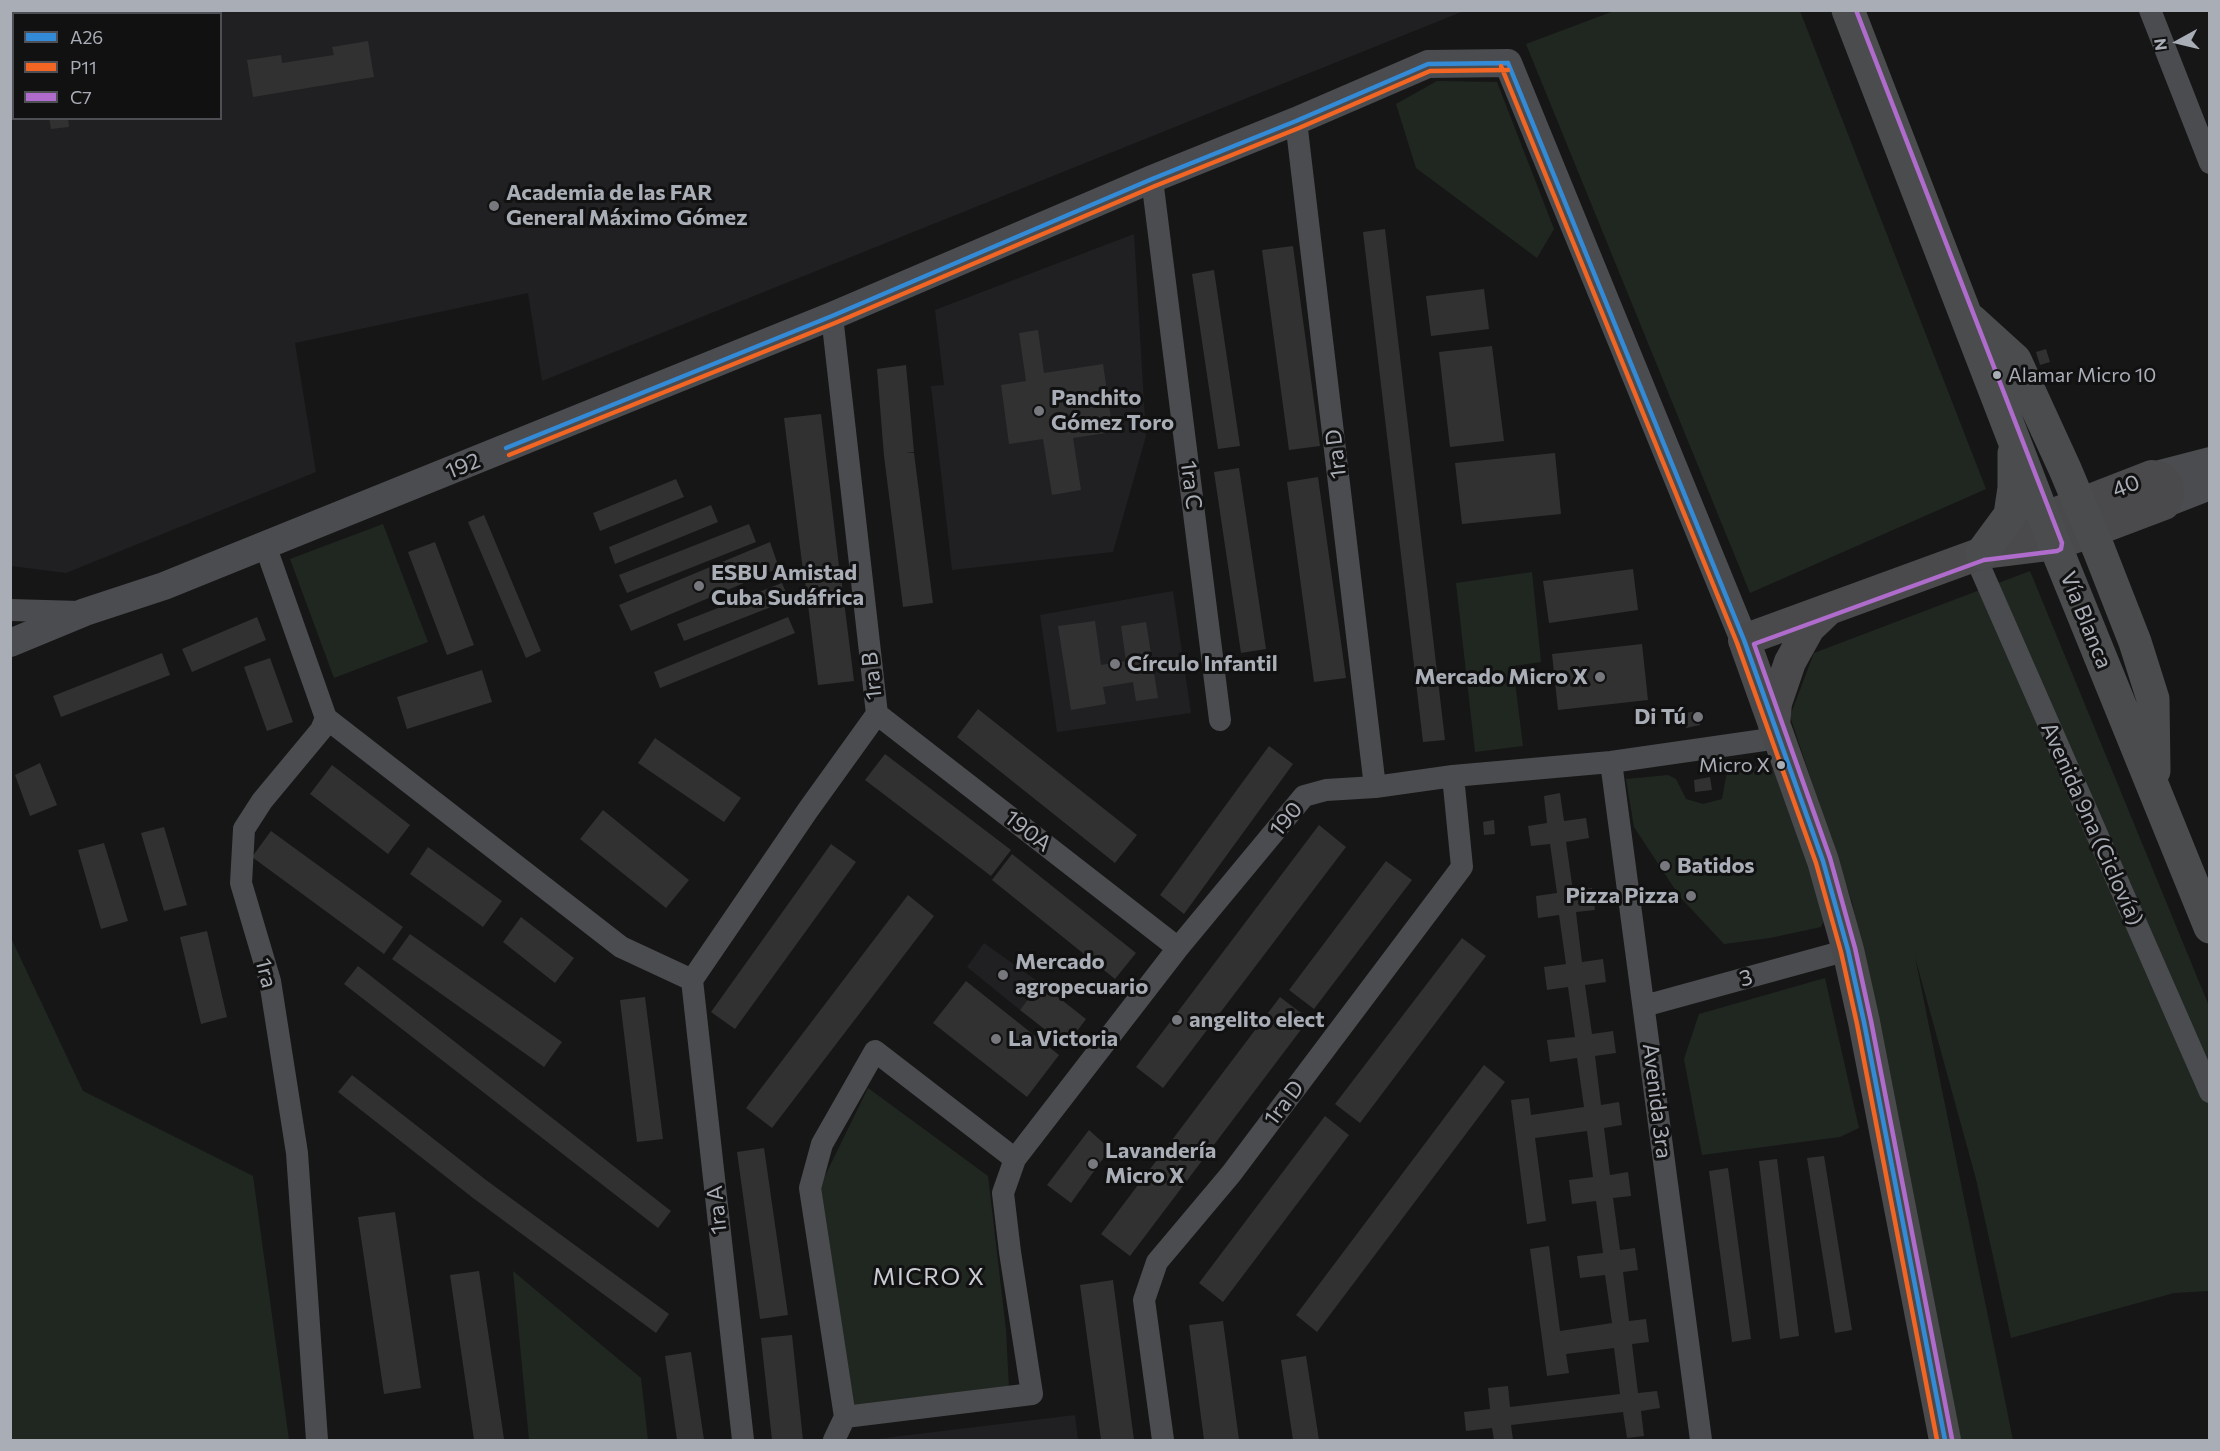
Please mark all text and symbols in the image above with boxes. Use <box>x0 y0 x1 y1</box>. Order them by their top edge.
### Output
legend <box>12 12 222 120</box>
north arrow <box>2148 12 2208 72</box>
text: A26 <box>70 26 103 48</box>
text: N <box>2149 37 2170 52</box>
text: P11 <box>70 56 97 78</box>
text: C7 <box>70 86 92 108</box>
place label: Academia de las FAR General Máximo Gómez <box>506 180 747 231</box>
marker: Academia de las FAR General Máximo Gómez <box>487 199 501 213</box>
place label: Alamar Micro 10 <box>2008 363 2156 387</box>
marker: Alamar Micro 10 <box>1991 369 2003 381</box>
place label: Panchito Gómez Toro <box>1051 385 1174 436</box>
marker: Panchito Gómez Toro <box>1032 404 1046 418</box>
street label: 1ra D <box>1320 428 1352 480</box>
street label: 192 <box>442 447 484 485</box>
street label: 1ra C <box>1175 459 1207 511</box>
street label: 40 <box>2108 469 2144 503</box>
place label: ESBU Amistad Cuba Sudáfrica <box>711 560 864 612</box>
street label: Vía Blanca <box>2055 568 2117 672</box>
marker: ESBU Amistad Cuba Sudáfrica <box>692 579 706 593</box>
street label: 1ra B <box>856 651 888 701</box>
place label: Círculo Infantil <box>1127 651 1278 677</box>
marker: Círculo Infantil <box>1108 657 1122 671</box>
place label: Mercado Micro X <box>1414 664 1588 690</box>
marker: Mercado Micro X <box>1593 670 1607 684</box>
place label: Di Tú <box>1634 704 1686 730</box>
marker: Di Tú <box>1691 710 1705 724</box>
street label: Avenida 9na (Ciclovía) <box>2035 718 2149 930</box>
place label: Micro X <box>1699 753 1770 777</box>
marker: Micro X <box>1775 759 1787 771</box>
street label: 190 <box>1264 796 1308 842</box>
street label: 190A <box>999 805 1057 857</box>
place label: Batidos <box>1677 853 1755 879</box>
marker: Batidos <box>1658 859 1672 873</box>
place label: Pizza Pizza <box>1565 883 1679 909</box>
marker: Pizza Pizza <box>1684 889 1698 903</box>
place label: Mercado agropecuario <box>1015 949 1148 1000</box>
street label: 1ra <box>250 956 282 990</box>
street label: 3 <box>1737 964 1755 992</box>
marker: Mercado agropecuario <box>996 968 1010 982</box>
place label: angelito elect <box>1189 1007 1325 1033</box>
marker: angelito elect <box>1170 1013 1184 1027</box>
place label: La Victoria <box>1008 1026 1118 1052</box>
marker: La Victoria <box>989 1032 1003 1046</box>
street label: Avenida 3ra <box>1637 1042 1677 1160</box>
street label: 1ra D <box>1258 1075 1310 1131</box>
place label: Lavandería Micro X <box>1105 1138 1216 1190</box>
marker: Lavandería Micro X <box>1086 1157 1100 1171</box>
street label: 1ra A <box>701 1184 733 1236</box>
district label: MICRO X <box>873 1263 985 1291</box>

